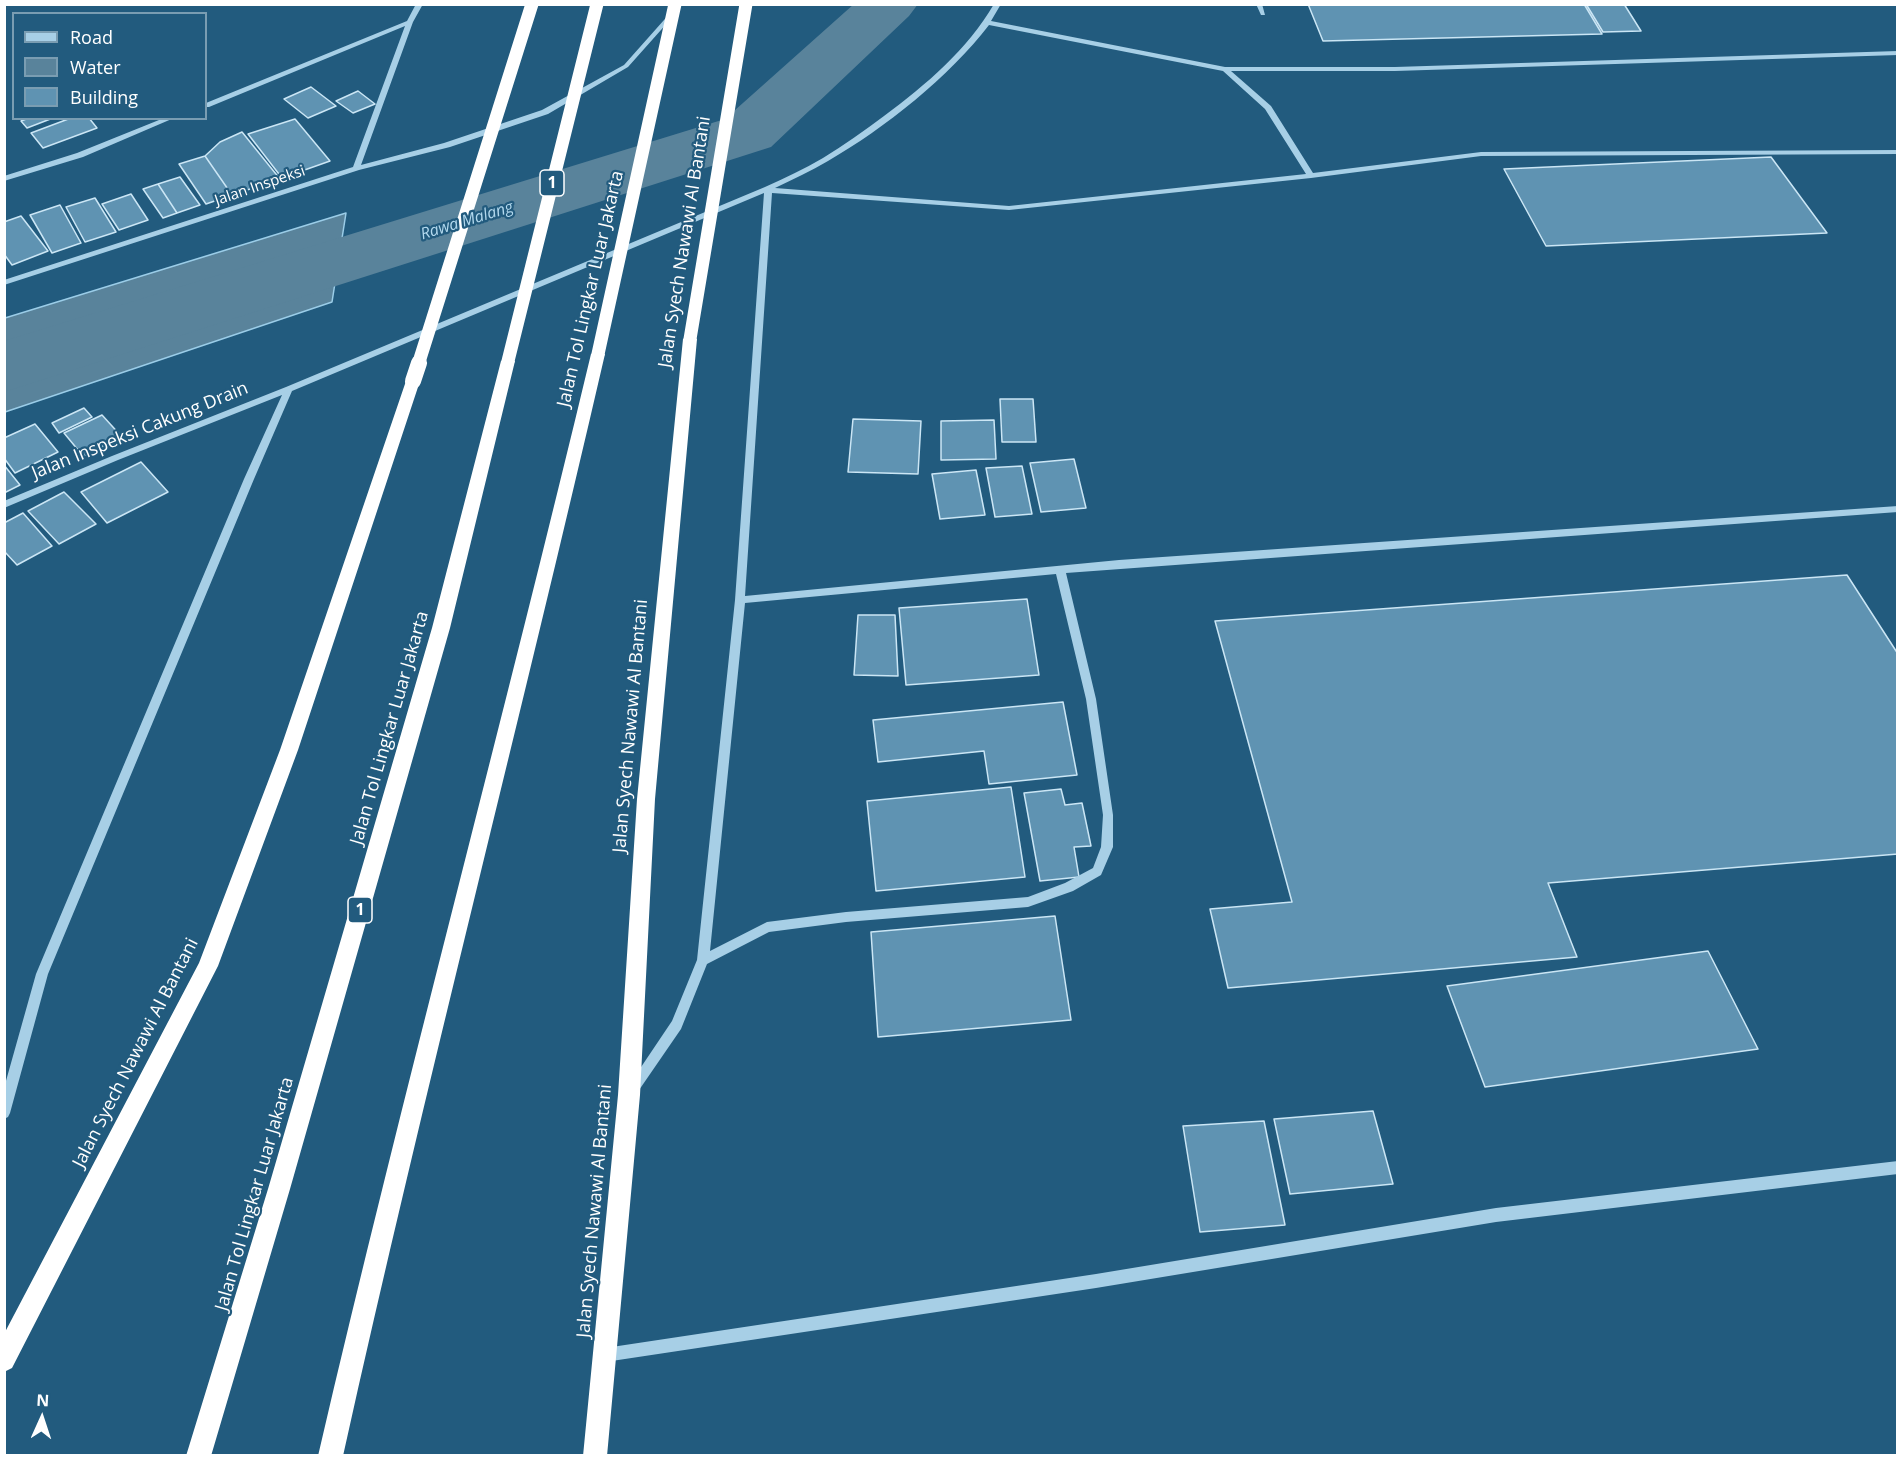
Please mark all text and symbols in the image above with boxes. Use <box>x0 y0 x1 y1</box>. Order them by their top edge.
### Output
legend <box>12 12 207 120</box>
text: Road <box>70 25 113 49</box>
text: Water <box>70 55 121 79</box>
text: Building <box>70 85 138 109</box>
street label: Jalan Syech Nawawi Al Bantani <box>654 115 716 369</box>
street label: Jalan Inspeksi <box>212 162 308 210</box>
street label: Jalan Tol Lingkar Luar Jakarta <box>553 169 629 409</box>
road number: 1 <box>540 170 564 196</box>
water label: Rawa Malang <box>418 198 516 244</box>
street label: Jalan Inspeksi Cakung Drain <box>29 378 251 484</box>
street label: Jalan Syech Nawawi Al Bantani <box>609 598 653 854</box>
street label: Jalan Tol Lingkar Luar Jakarta <box>346 609 434 847</box>
road number: 1 <box>348 897 372 923</box>
street label: Jalan Syech Nawawi Al Bantani <box>69 935 203 1171</box>
street label: Jalan Tol Lingkar Luar Jakarta <box>211 1075 299 1313</box>
street label: Jalan Syech Nawawi Al Bantani <box>573 1083 617 1339</box>
north arrow <box>12 1388 72 1448</box>
text: N <box>36 1389 50 1411</box>

